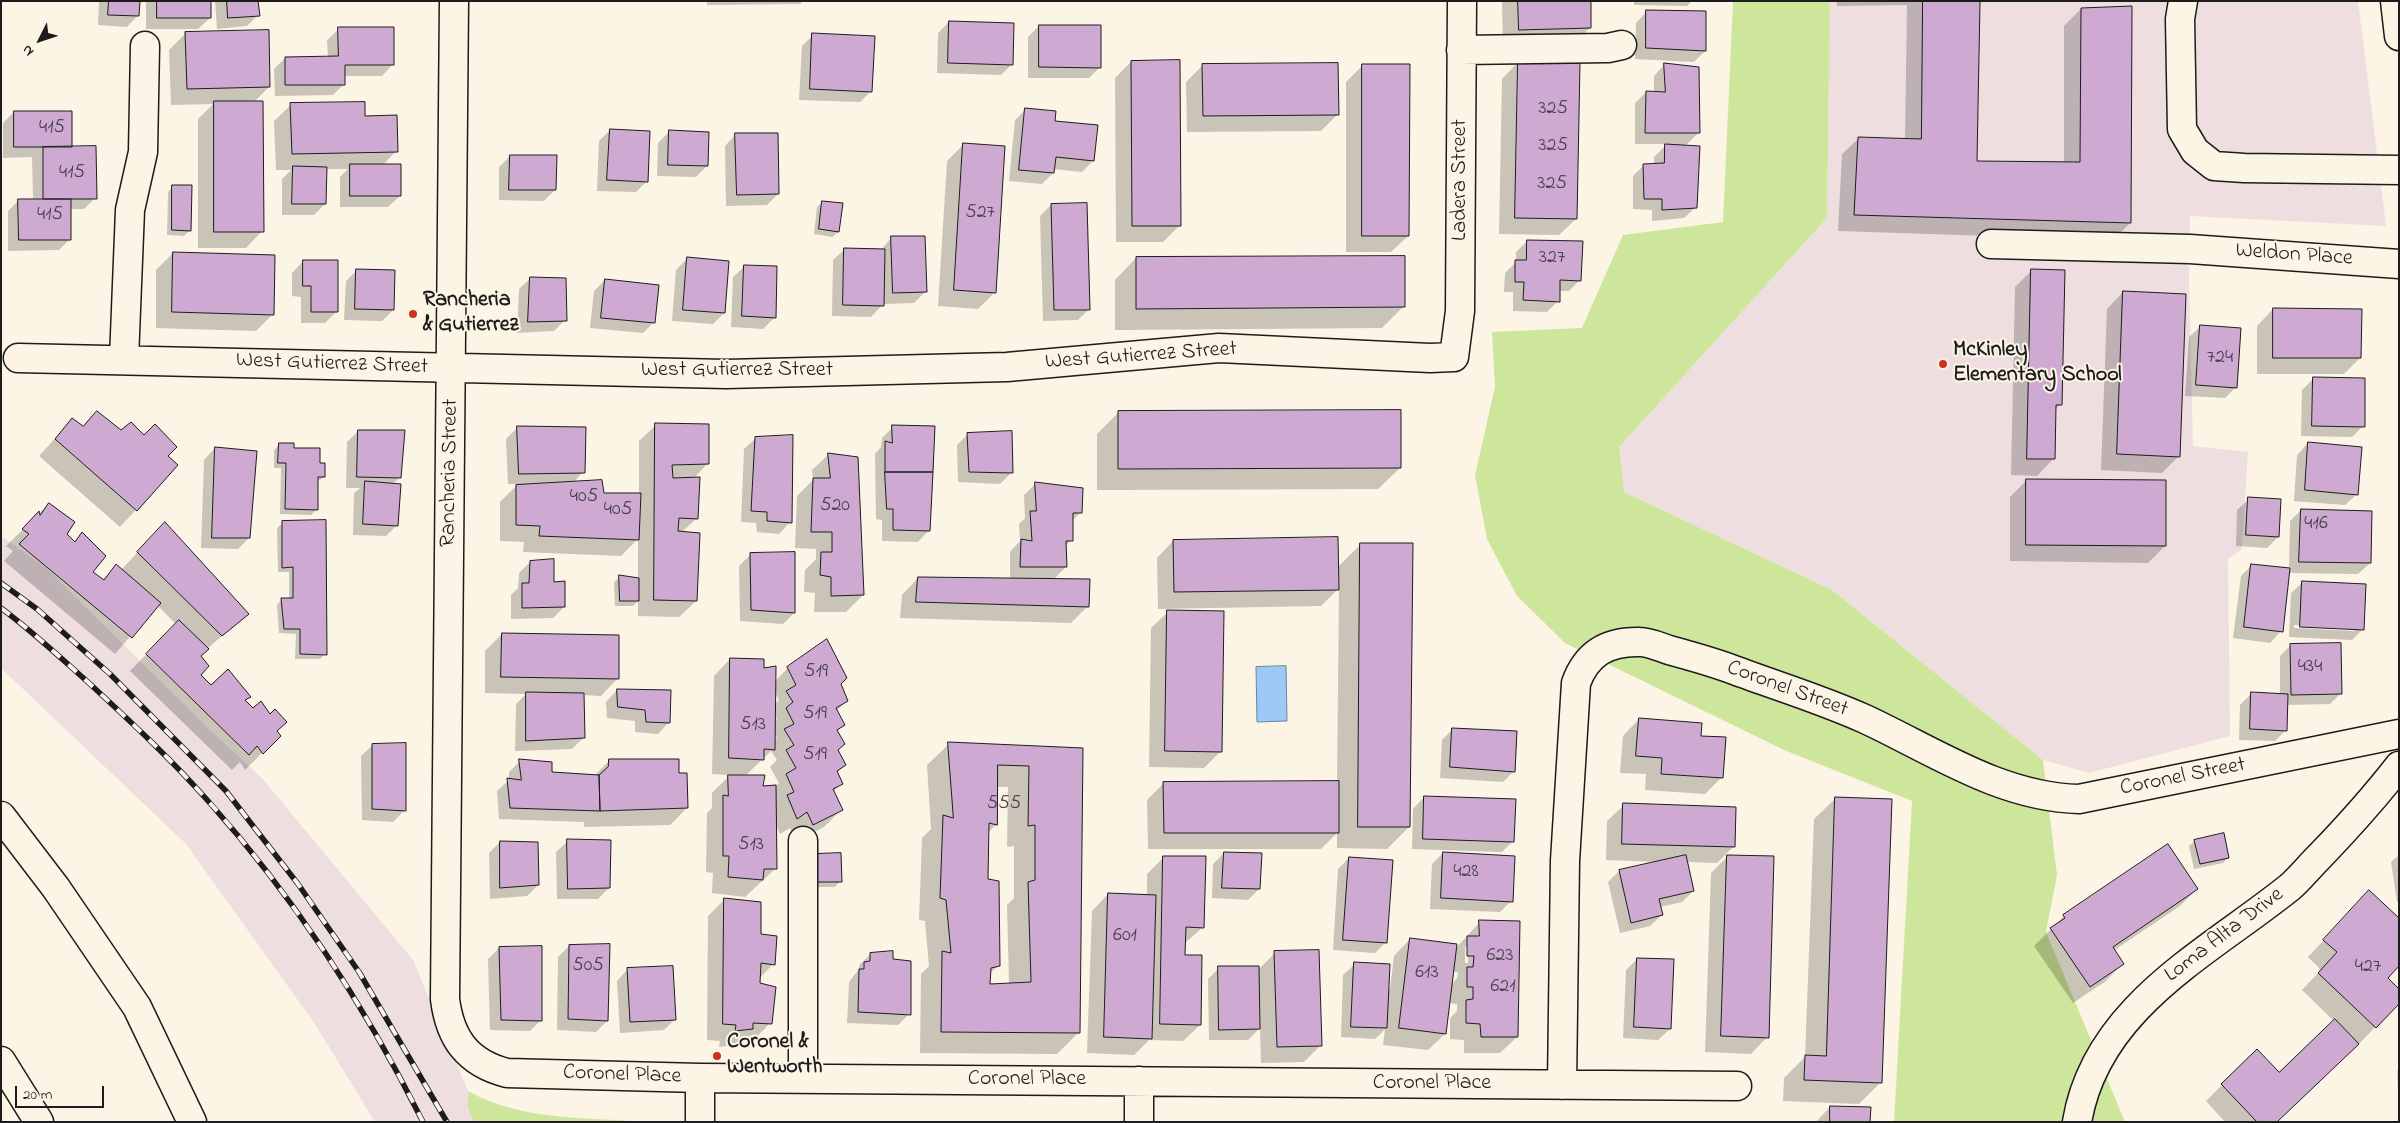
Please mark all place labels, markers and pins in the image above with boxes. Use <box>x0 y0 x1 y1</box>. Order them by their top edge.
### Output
place label: Rancheria & Gutierrez <box>423 288 519 340</box>
marker: Rancheria & Gutierrez <box>407 308 419 320</box>
place label: McKinley Elementary School <box>1953 338 2122 390</box>
marker: McKinley Elementary School <box>1937 358 1949 370</box>
place label: Coronel & Wentworth <box>727 1030 822 1082</box>
marker: Coronel & Wentworth <box>711 1050 723 1062</box>

